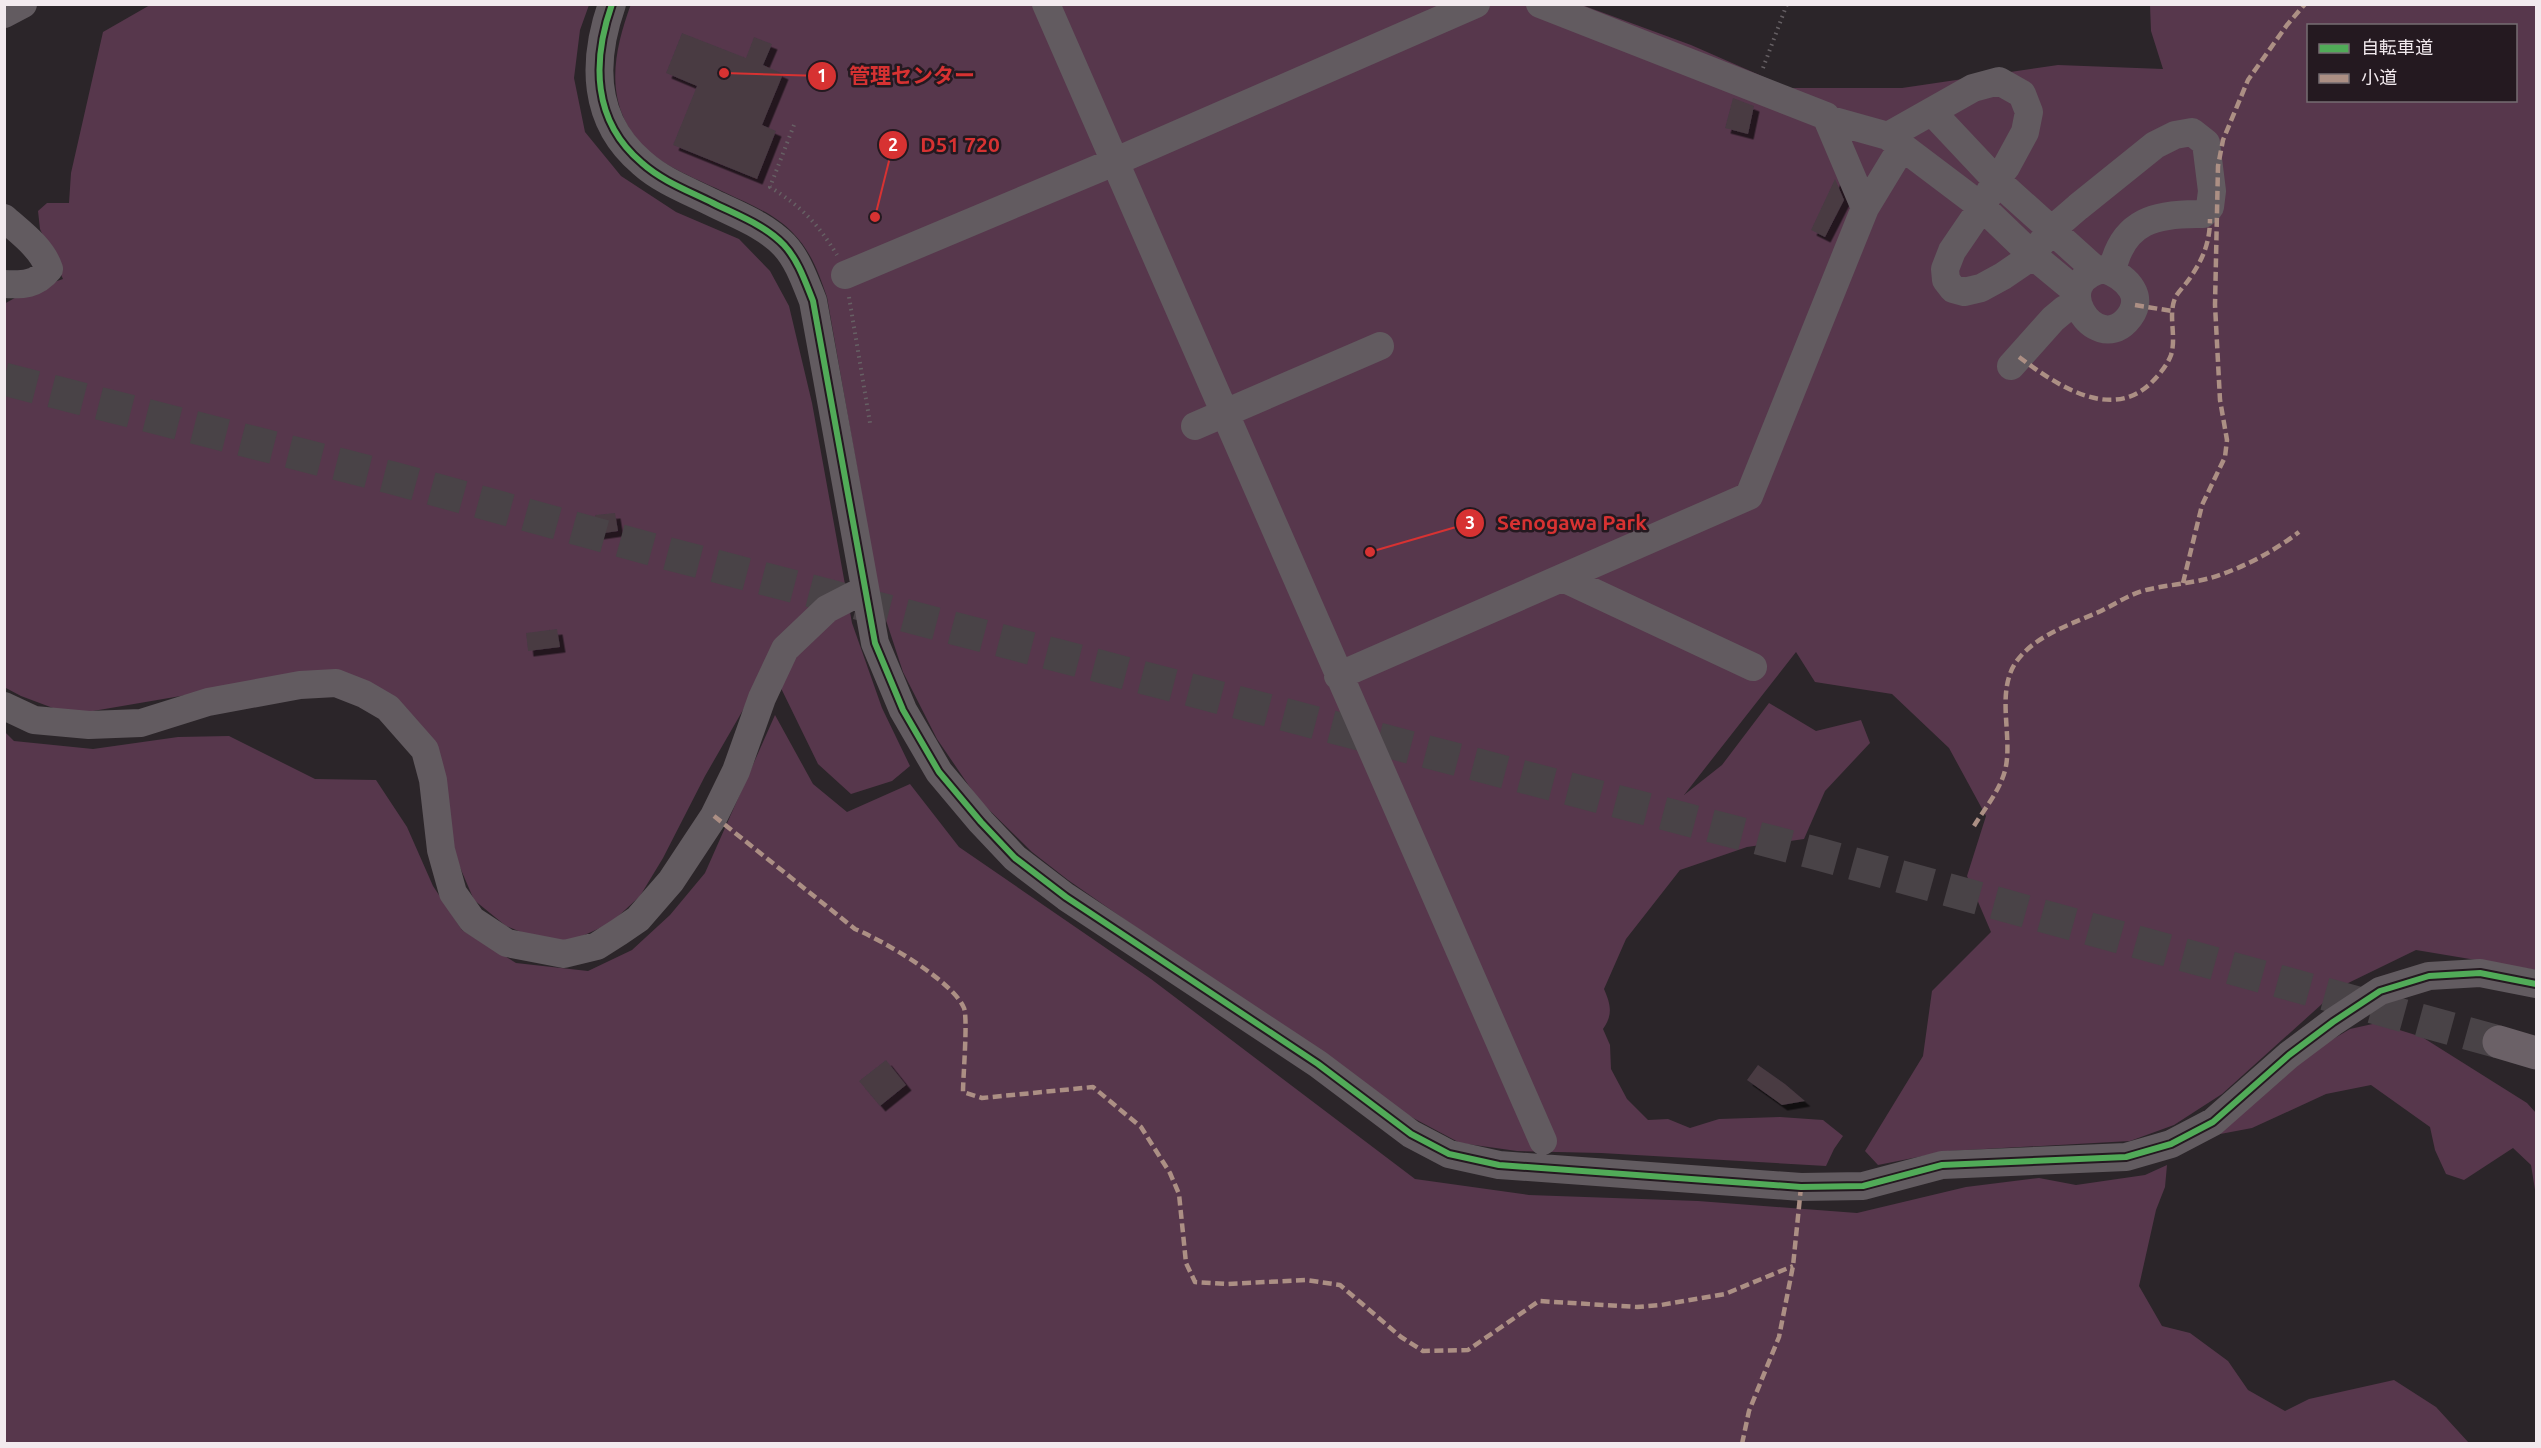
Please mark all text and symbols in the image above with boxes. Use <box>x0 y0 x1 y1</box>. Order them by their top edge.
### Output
legend <box>2307 24 2517 102</box>
text: 自転車道 <box>2361 37 2433 57</box>
callout: 管理センター <box>807 57 987 96</box>
text: 管理センター <box>849 63 975 87</box>
text: 1 <box>817 65 827 85</box>
text: 小道 <box>2361 67 2397 87</box>
callout: D51 720 <box>878 125 1012 164</box>
text: D51 720 <box>920 132 1000 156</box>
text: 2 <box>888 134 898 154</box>
callout: Senogawa Park <box>1455 503 1659 542</box>
text: Senogawa Park <box>1497 510 1647 534</box>
text: 3 <box>1465 512 1475 532</box>

